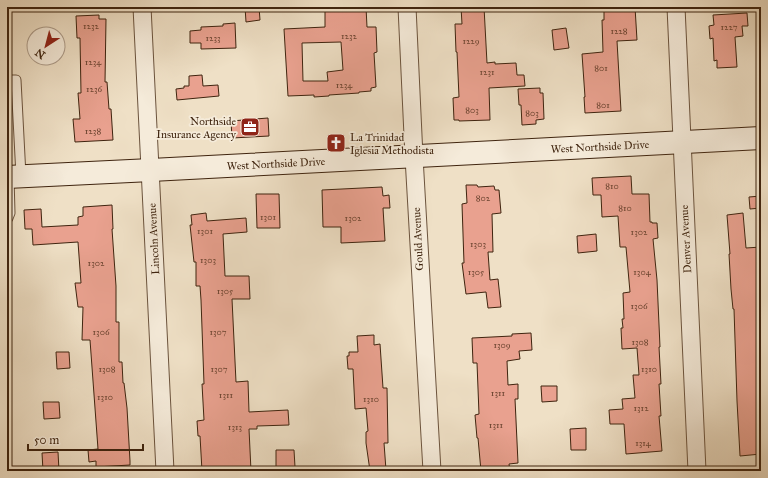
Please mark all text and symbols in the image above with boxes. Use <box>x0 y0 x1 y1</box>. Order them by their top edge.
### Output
house number: 1232 <box>83 20 100 31</box>
house number: 1227 <box>721 21 738 32</box>
house number: 1228 <box>610 25 628 36</box>
north arrow <box>26 26 66 66</box>
house number: 1232 <box>341 30 358 41</box>
house number: 1233 <box>205 32 221 43</box>
house number: 1229 <box>462 35 480 46</box>
text: N <box>32 45 48 62</box>
house number: 1234 <box>85 56 102 67</box>
house number: 801 <box>594 62 608 73</box>
house number: 1231 <box>479 66 495 77</box>
house number: 1234 <box>336 79 353 90</box>
house number: 1236 <box>86 83 102 94</box>
house number: 801 <box>596 99 610 110</box>
house number: 803 <box>465 104 479 115</box>
house number: 803 <box>525 107 539 118</box>
place label: Northside Insurance Agency <box>156 115 237 141</box>
office icon: Northside Insurance Agency <box>239 116 261 138</box>
house number: 1238 <box>85 125 101 136</box>
place label: La Trinidad Iglesia Methodista <box>350 131 434 157</box>
church icon: La Trinidad Iglesia Methodista <box>325 132 347 154</box>
street label: West Northside Drive <box>550 138 650 156</box>
street label: West Northside Drive <box>226 155 326 173</box>
house number: 810 <box>605 180 619 191</box>
house number: 802 <box>476 192 491 203</box>
street label: Lincoln Avenue <box>146 202 162 275</box>
house number: 810 <box>618 202 632 213</box>
street label: Denver Avenue <box>678 204 694 273</box>
street label: Gould Avenue <box>410 207 426 271</box>
house number: 1301 <box>260 211 276 222</box>
house number: 1302 <box>345 212 362 223</box>
house number: 1301 <box>197 225 213 236</box>
house number: 1302 <box>631 226 648 237</box>
house number: 1303 <box>470 238 486 249</box>
house number: 1303 <box>200 254 216 265</box>
house number: 1302 <box>88 257 105 268</box>
house number: 1305 <box>468 266 485 277</box>
house number: 1304 <box>633 266 652 277</box>
house number: 1305 <box>217 285 234 296</box>
house number: 1306 <box>630 300 648 311</box>
house number: 1306 <box>92 326 110 337</box>
house number: 1307 <box>209 326 227 337</box>
house number: 1308 <box>631 336 649 347</box>
house number: 1309 <box>493 339 511 350</box>
house number: 1308 <box>98 363 116 374</box>
house number: 1307 <box>210 363 228 374</box>
house number: 1310 <box>641 363 657 374</box>
house number: 1311 <box>491 387 506 398</box>
house number: 1311 <box>219 389 234 400</box>
house number: 1310 <box>97 391 113 402</box>
house number: 1310 <box>363 393 379 404</box>
house number: 1312 <box>633 402 649 413</box>
house number: 1311 <box>489 419 504 430</box>
house number: 1313 <box>228 421 243 432</box>
scale bar <box>28 426 143 452</box>
text: 50 m <box>34 433 59 447</box>
house number: 1314 <box>635 437 652 448</box>

